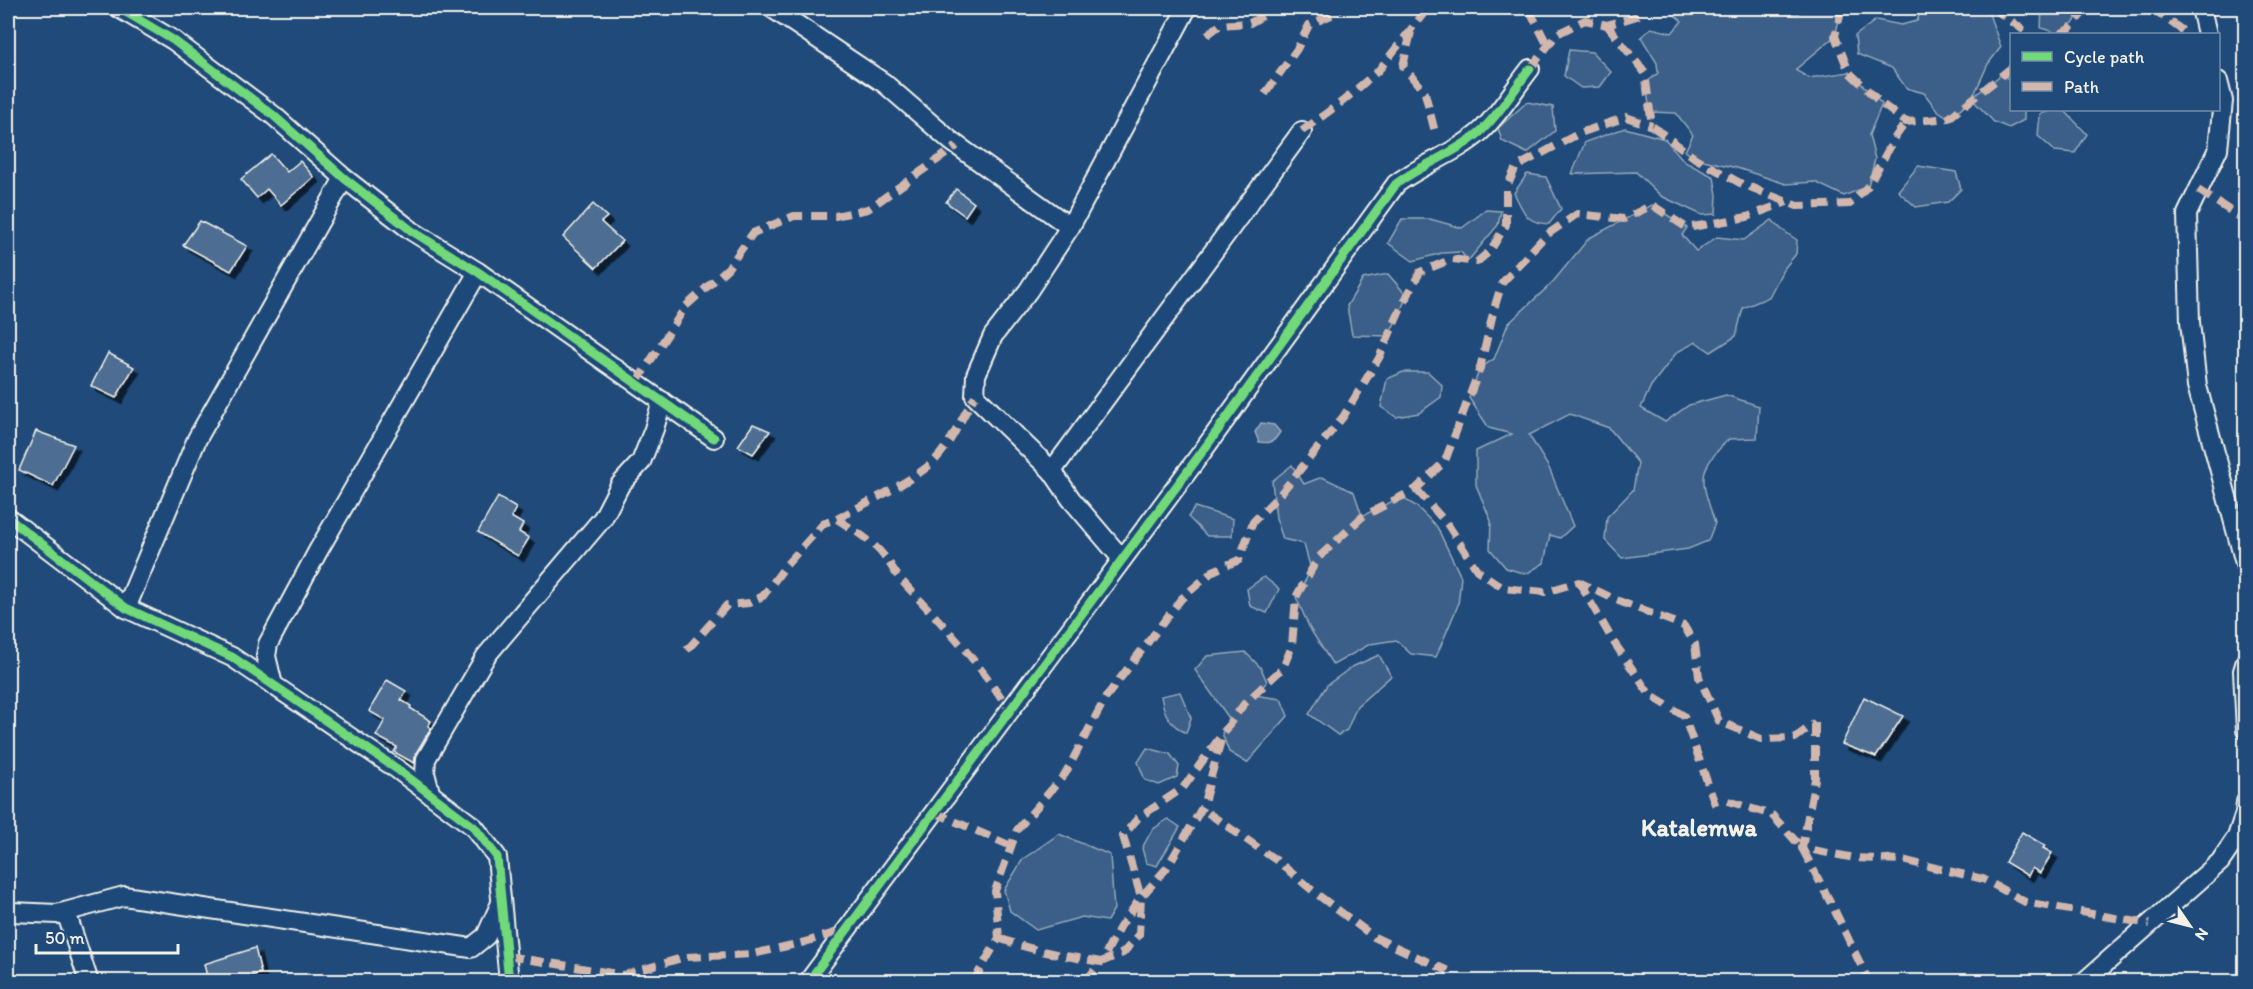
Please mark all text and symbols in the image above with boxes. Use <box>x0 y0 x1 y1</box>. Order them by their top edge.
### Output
legend <box>2010 33 2220 111</box>
text: Cycle path <box>2064 46 2145 68</box>
text: Path <box>2064 76 2099 98</box>
district label: Katalemwa <box>1641 813 1757 842</box>
north arrow <box>2160 896 2220 956</box>
scale bar <box>36 917 178 955</box>
text: N <box>2191 924 2213 944</box>
text: 50 m <box>45 927 85 949</box>

